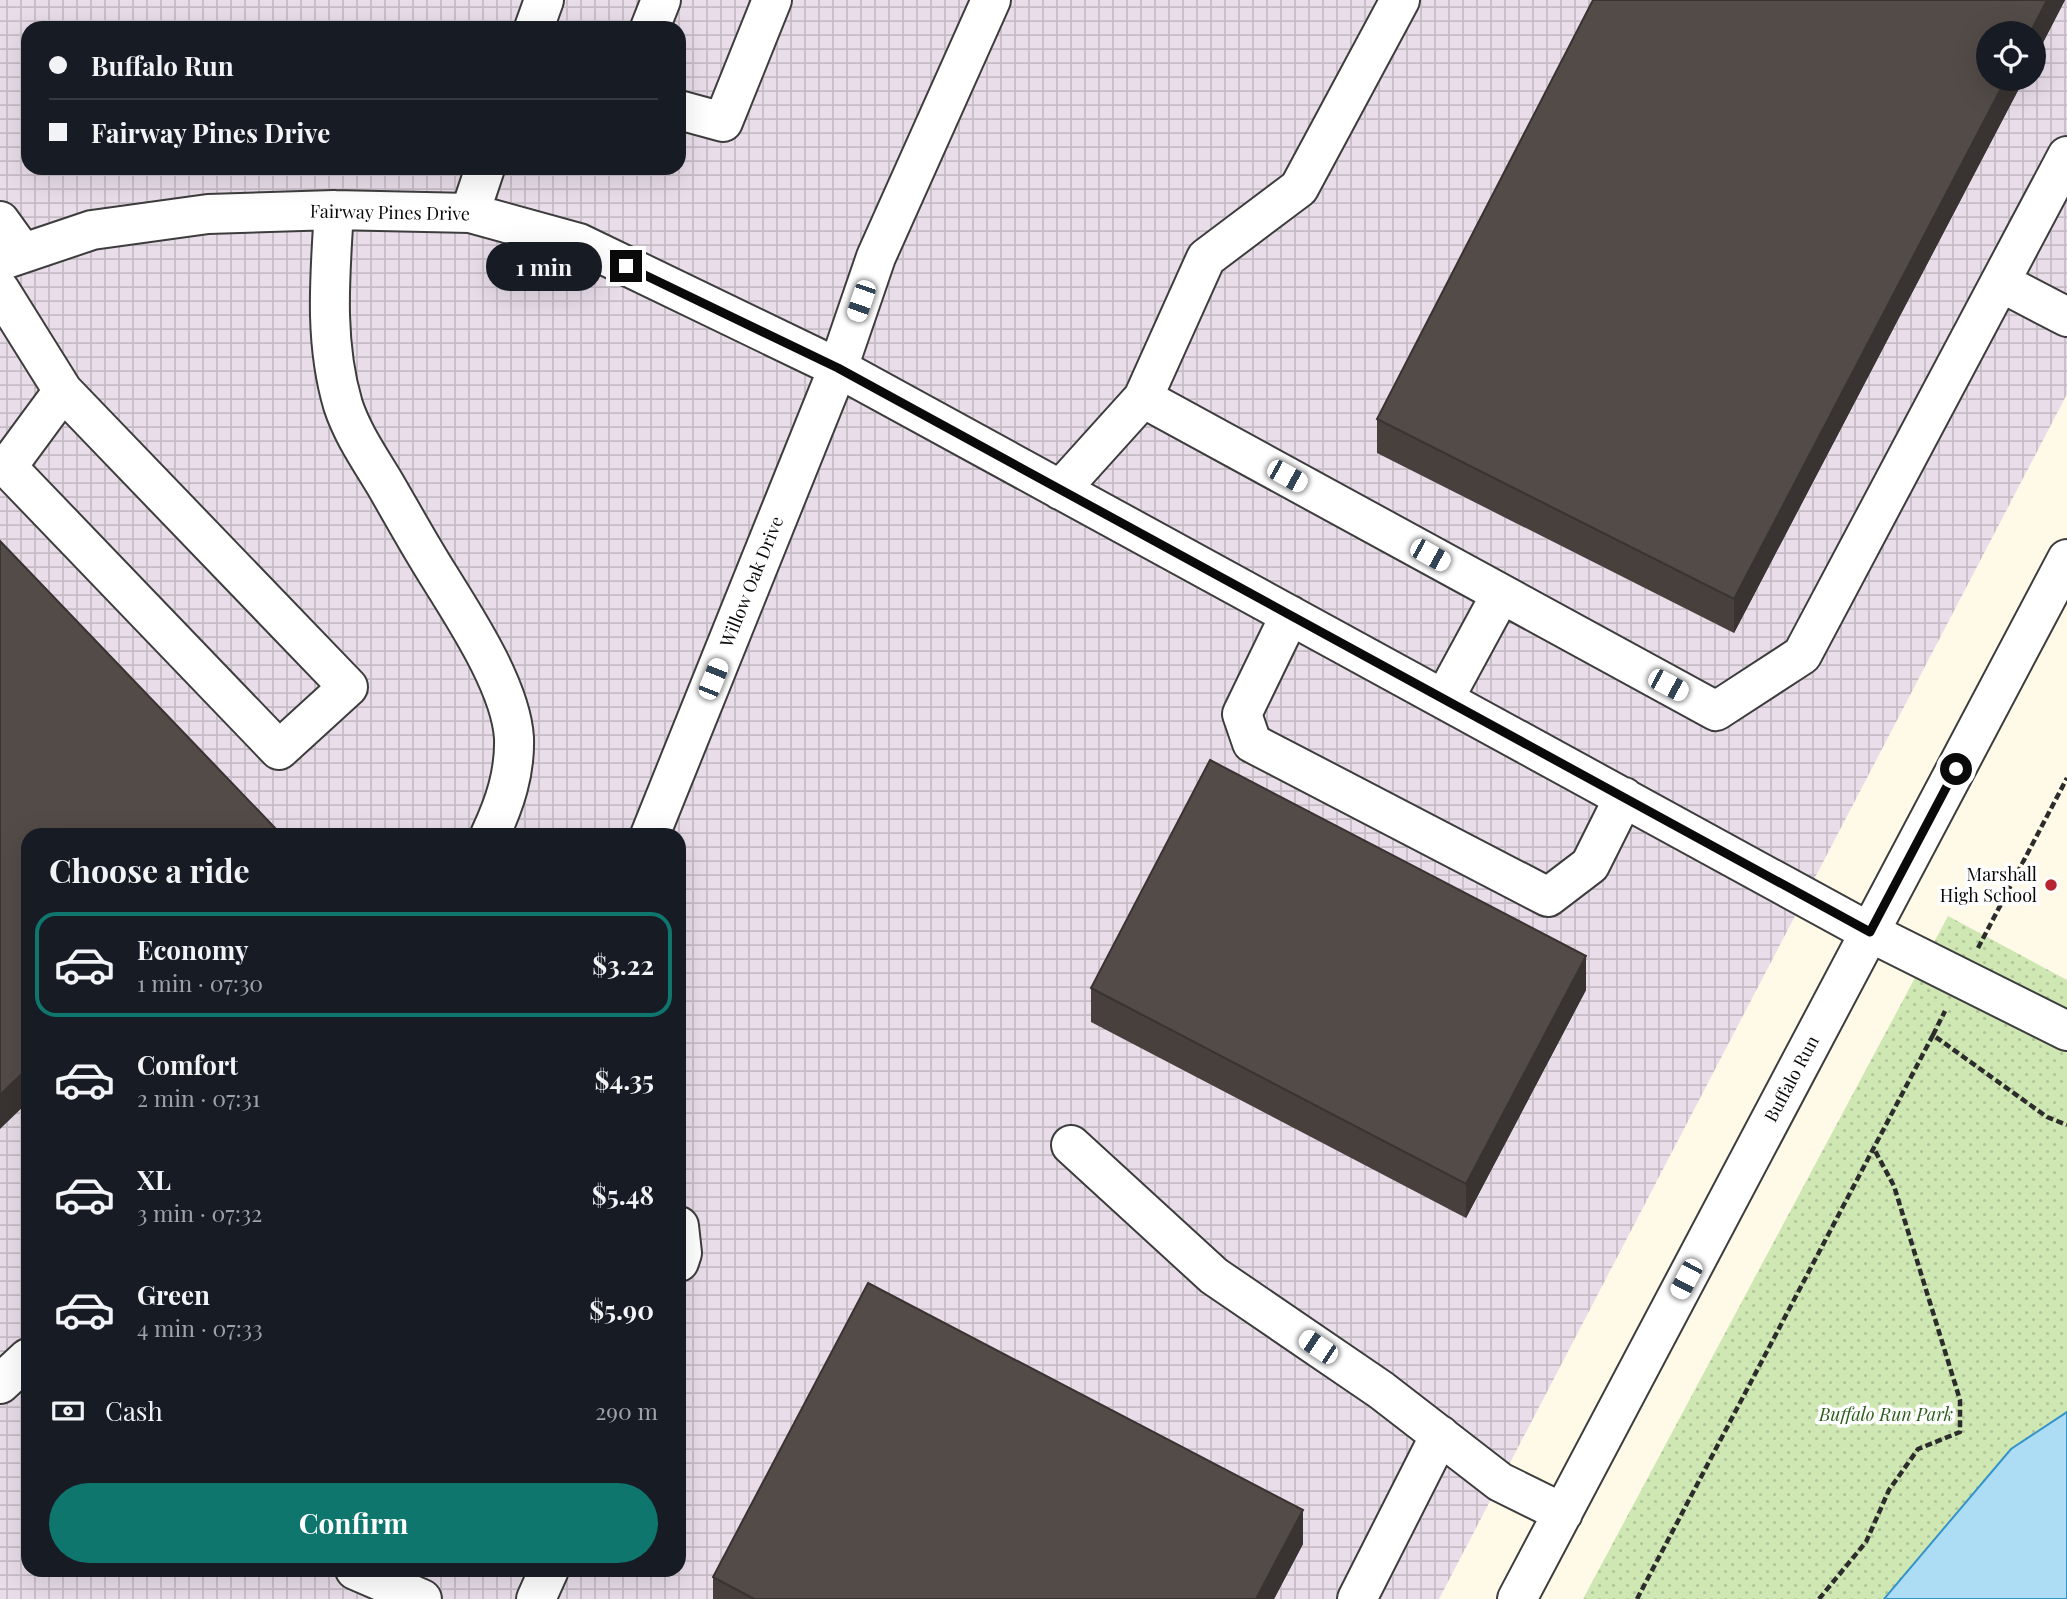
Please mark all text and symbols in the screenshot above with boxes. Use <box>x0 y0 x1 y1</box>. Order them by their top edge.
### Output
map controls <box>1976 21 2046 91</box>
button: locate <box>1976 21 2046 91</box>
text: Buffalo Run <box>91 48 234 83</box>
text: Fairway Pines Drive <box>91 115 330 150</box>
street label: Fairway Pines Drive <box>310 199 470 225</box>
callout: 1 min <box>486 242 602 290</box>
route end <box>610 250 642 282</box>
text: 1 min <box>516 251 572 282</box>
car <box>845 278 878 324</box>
car <box>1264 457 1311 495</box>
street label: Willow Oak Drive <box>713 513 788 652</box>
car <box>1407 536 1454 574</box>
car <box>696 656 731 702</box>
car <box>1645 666 1692 704</box>
route start <box>1940 753 1972 785</box>
text: Choose a ride <box>49 848 250 891</box>
place label: Marshall High School <box>1940 862 2037 907</box>
marker: Marshall High School <box>2043 877 2059 893</box>
text: Economy <box>137 932 248 967</box>
icon: car <box>53 933 116 996</box>
text: $3.22 <box>592 947 654 982</box>
text: 1 min · 07:30 <box>137 967 263 998</box>
street label: Buffalo Run <box>1758 1031 1824 1126</box>
text: Comfort <box>137 1047 238 1082</box>
icon: car <box>53 1048 116 1111</box>
text: $4.35 <box>595 1062 654 1097</box>
text: 2 min · 07:31 <box>137 1082 260 1113</box>
text: XL <box>137 1162 171 1197</box>
icon: car <box>53 1163 116 1226</box>
text: $5.48 <box>592 1177 654 1212</box>
text: 3 min · 07:32 <box>137 1197 262 1228</box>
car <box>1667 1256 1706 1302</box>
text: Green <box>137 1277 210 1312</box>
icon: car <box>53 1278 116 1341</box>
text: $5.90 <box>589 1292 654 1327</box>
text: 4 min · 07:33 <box>137 1312 263 1343</box>
car <box>1295 1327 1342 1367</box>
icon: cash <box>49 1392 87 1430</box>
text: Cash <box>105 1393 163 1428</box>
text: 290 m <box>595 1395 658 1426</box>
park label: Buffalo Run Park <box>1818 1402 1953 1426</box>
button: Confirm <box>49 1483 658 1563</box>

